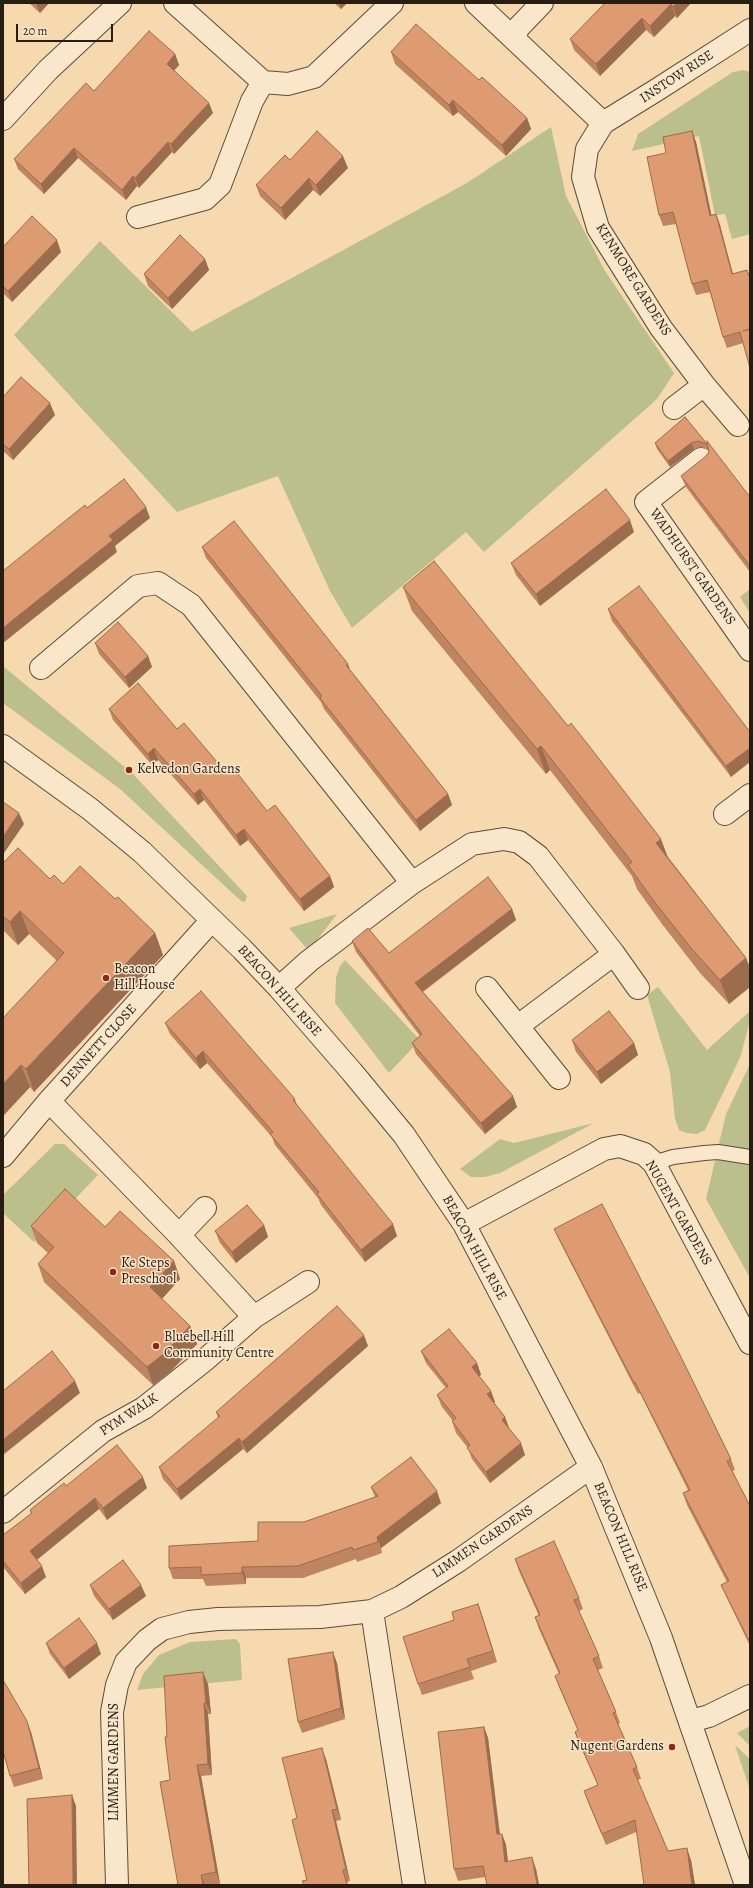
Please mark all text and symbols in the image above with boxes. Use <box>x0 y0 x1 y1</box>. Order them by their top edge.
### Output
scale bar <box>18 16 115 42</box>
text: 20 m <box>23 23 47 39</box>
street label: INSTOW RISE <box>637 47 717 107</box>
street label: KENMORE GARDENS <box>591 221 675 339</box>
street label: WADHURST GARDENS <box>645 505 739 629</box>
place label: Kelvedon Gardens <box>137 762 240 778</box>
marker: Kelvedon Gardens <box>124 765 134 775</box>
street label: BEACON HILL RISE <box>233 942 325 1040</box>
place label: Beacon Hill House <box>114 962 175 994</box>
marker: Beacon Hill House <box>101 973 111 983</box>
street label: DENNETT CLOSE <box>57 1001 141 1091</box>
street label: NUGENT GARDENS <box>641 1157 715 1269</box>
street label: BEACON HILL RISE <box>438 1193 510 1303</box>
place label: Ke Steps Preschool <box>121 1256 176 1288</box>
marker: Ke Steps Preschool <box>108 1267 118 1277</box>
place label: Bluebell Hill Community Centre <box>164 1330 274 1362</box>
marker: Bluebell Hill Community Centre <box>151 1341 161 1351</box>
street label: PYM WALK <box>97 1390 161 1440</box>
street label: BEACON HILL RISE <box>589 1480 651 1594</box>
street label: LIMMEN GARDENS <box>429 1502 537 1582</box>
street label: LIMMEN GARDENS <box>107 1703 123 1821</box>
place label: Nugent Gardens <box>570 1739 664 1755</box>
marker: Nugent Gardens <box>667 1742 677 1752</box>

